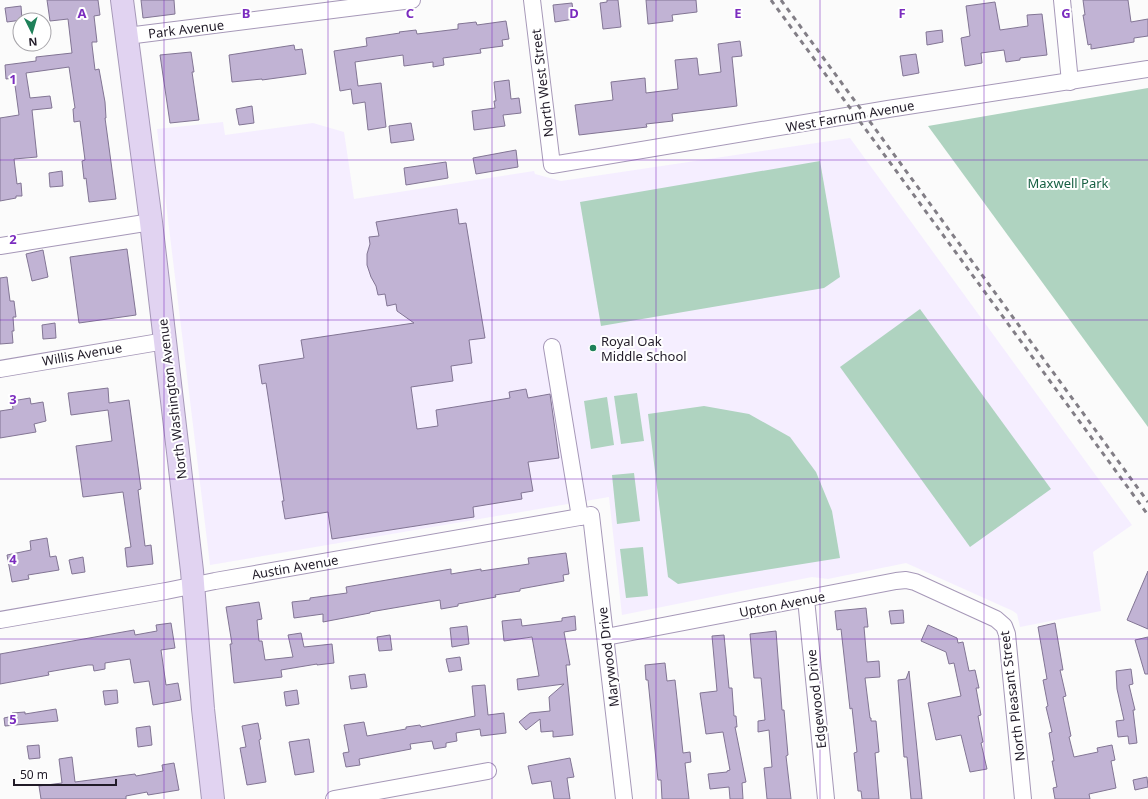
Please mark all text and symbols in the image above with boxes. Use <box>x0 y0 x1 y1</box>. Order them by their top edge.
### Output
text: A <box>78 4 87 22</box>
text: B <box>242 4 250 22</box>
text: C <box>406 4 414 22</box>
text: D <box>569 4 579 22</box>
text: E <box>734 4 742 22</box>
text: F <box>898 4 906 22</box>
text: G <box>1061 4 1071 22</box>
north arrow <box>12 12 52 52</box>
street label: Park Avenue <box>147 15 225 43</box>
street label: North West Street <box>526 28 558 138</box>
text: N <box>28 35 38 50</box>
text: 1 <box>9 70 17 88</box>
street label: West Farnum Avenue <box>784 96 916 136</box>
park label: Maxwell Park <box>1027 174 1109 192</box>
text: 2 <box>9 230 17 248</box>
street label: North Washington Avenue <box>153 318 191 480</box>
place label: Royal Oak Middle School <box>601 332 687 365</box>
street label: Willis Avenue <box>41 338 123 370</box>
marker: Royal Oak Middle School <box>588 343 598 353</box>
text: 3 <box>9 390 17 408</box>
text: 4 <box>9 550 17 568</box>
street label: Austin Avenue <box>250 551 340 583</box>
street label: Upton Avenue <box>738 587 826 621</box>
street label: Marywood Drive <box>593 606 623 708</box>
street label: North Pleasant Street <box>995 630 1029 762</box>
street label: Edgewood Drive <box>802 648 830 750</box>
text: 5 <box>9 710 17 728</box>
scale bar <box>14 761 116 787</box>
text: 50 m <box>20 766 48 783</box>

